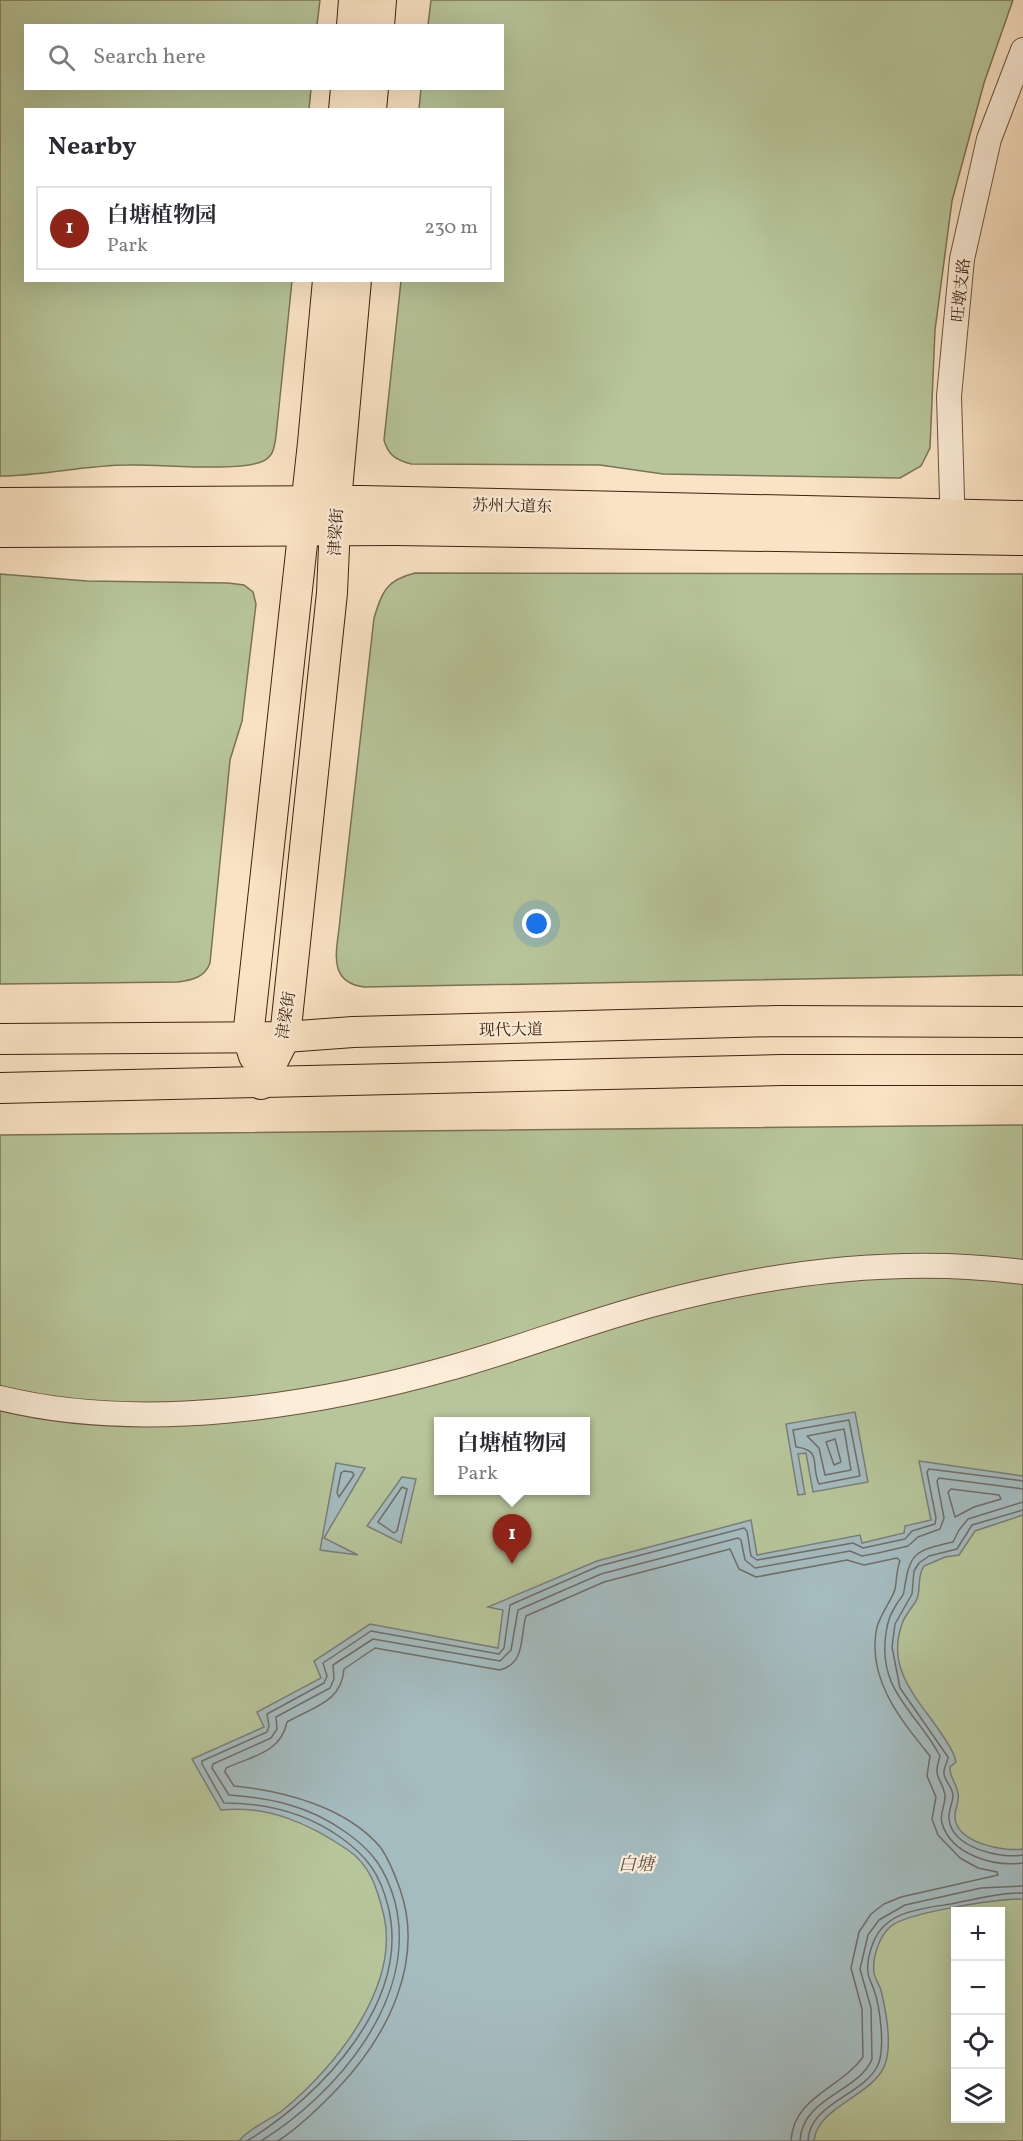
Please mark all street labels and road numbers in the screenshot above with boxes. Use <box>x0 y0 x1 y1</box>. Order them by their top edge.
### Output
street label: 旺墩支路 <box>948 257 976 323</box>
street label: 苏州大道东 <box>472 495 552 519</box>
street label: 津梁街 <box>325 508 349 557</box>
street label: 津梁街 <box>272 990 302 1041</box>
street label: 现代大道 <box>479 1019 543 1043</box>

